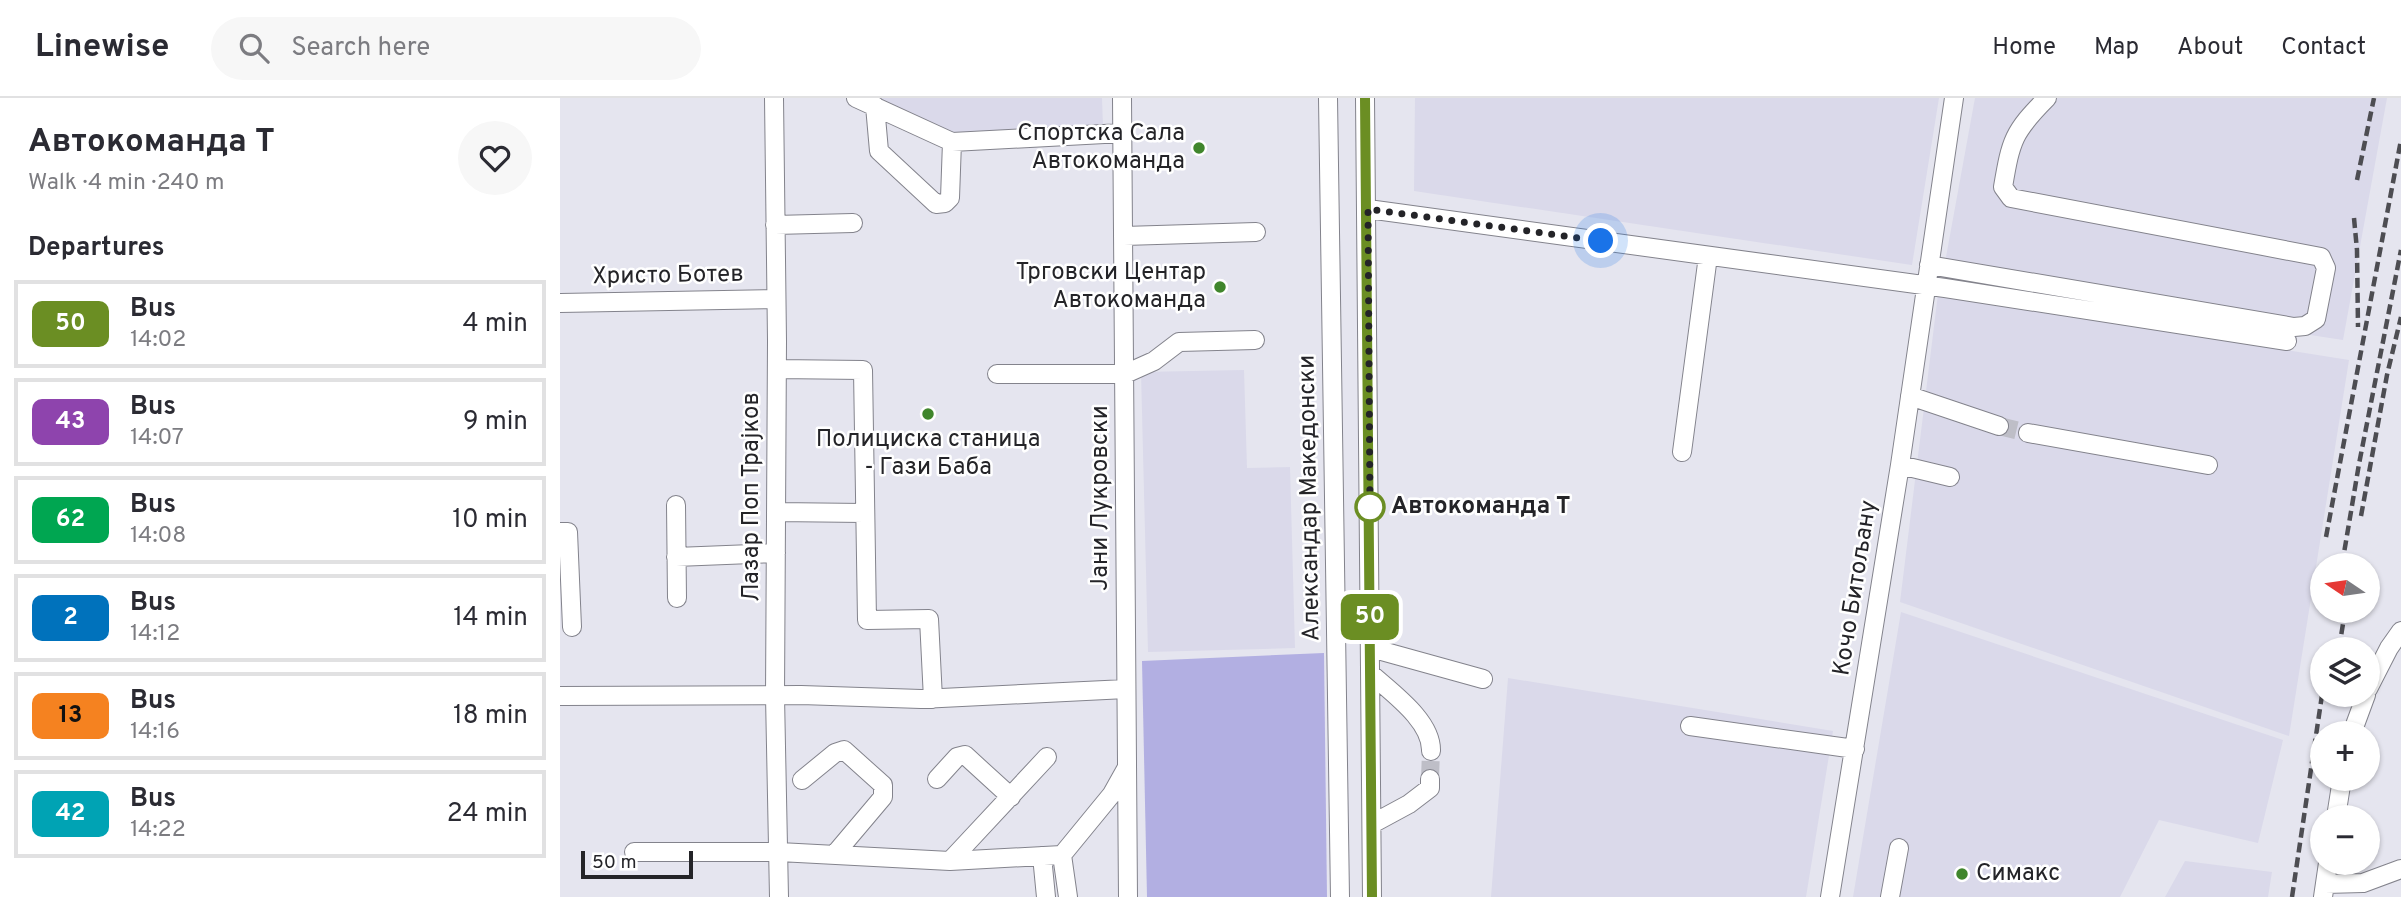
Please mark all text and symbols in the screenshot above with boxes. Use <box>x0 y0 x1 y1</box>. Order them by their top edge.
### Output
search box <box>211 17 701 80</box>
text: Linewise <box>35 27 169 69</box>
icon: search <box>235 29 273 67</box>
text: Search here <box>291 32 430 65</box>
text: Home <box>1992 33 2056 63</box>
text: Map <box>2094 33 2139 63</box>
text: About <box>2177 33 2243 63</box>
text: Contact <box>2281 33 2366 63</box>
place label: Спортска Сала Автокоманда <box>1017 119 1185 177</box>
button: heart <box>458 121 532 195</box>
text: Автокоманда Т <box>28 122 275 164</box>
marker: Спортска Сала Автокоманда <box>1191 140 1207 156</box>
text: Walk · 4 min · 240 m <box>28 169 224 198</box>
your location <box>1583 223 1618 258</box>
text: Departures <box>28 232 165 265</box>
place label: Трговски Центар Автокоманда <box>1015 258 1206 316</box>
street label: Христо Ботев <box>592 260 744 292</box>
marker: Трговски Центар Автокоманда <box>1212 279 1228 295</box>
text: Bus <box>130 293 176 326</box>
text: 4 min <box>462 308 528 341</box>
text: 50 <box>55 309 86 339</box>
text: 14:02 <box>130 326 186 355</box>
street label: Александар Македонски <box>1292 354 1328 642</box>
text: Bus <box>130 391 176 424</box>
street label: Лазар Поп Трајков <box>737 392 767 602</box>
street label: Јани Лукровски <box>1086 405 1116 591</box>
text: 9 min <box>463 406 528 439</box>
marker: Полициска станица - Гази Баба <box>920 406 936 422</box>
text: 43 <box>56 407 85 437</box>
text: 14:07 <box>130 424 184 453</box>
place label: Полициска станица - Гази Баба <box>816 425 1040 483</box>
text: Bus <box>130 489 176 522</box>
marker: Автокоманда Т <box>1355 492 1385 522</box>
place label: Автокоманда Т <box>1391 492 1571 522</box>
street label: Кочо Битољану <box>1827 498 1885 678</box>
text: 10 min <box>452 504 528 537</box>
text: 62 <box>56 505 85 535</box>
text: 14:08 <box>130 522 186 551</box>
north arrow <box>2310 553 2380 623</box>
map controls <box>2310 553 2380 875</box>
text: Bus <box>130 587 176 620</box>
line badge: 50 <box>1338 594 1402 640</box>
text: 14 min <box>453 602 528 635</box>
text: 50 <box>1355 602 1385 632</box>
text: 2 <box>63 603 78 633</box>
text: 14:12 <box>130 620 180 649</box>
button: layers <box>2310 637 2380 707</box>
text: Bus <box>130 685 176 718</box>
text: 18 min <box>453 700 528 733</box>
text: 13 <box>59 701 83 731</box>
text: 14:16 <box>130 718 180 747</box>
button: + <box>2310 721 2380 791</box>
text: Bus <box>130 783 176 816</box>
text: 24 min <box>447 798 528 831</box>
text: 42 <box>55 799 86 829</box>
button: − <box>2310 805 2380 875</box>
text: 14:22 <box>130 816 186 845</box>
scale bar <box>581 848 693 880</box>
text: 50 m <box>592 851 637 875</box>
place label: Симакс <box>1976 859 2060 889</box>
marker: Симакс <box>1954 866 1970 882</box>

